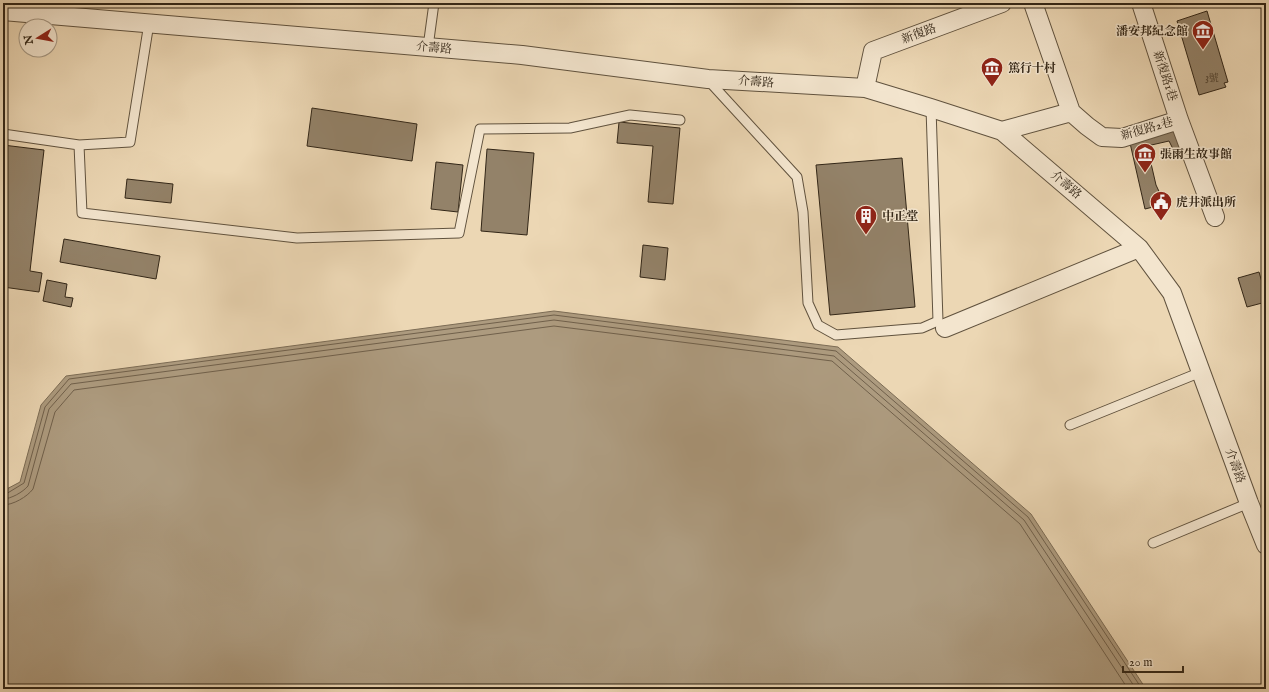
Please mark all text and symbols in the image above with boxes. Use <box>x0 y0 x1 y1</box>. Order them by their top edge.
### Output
north arrow <box>18 18 58 58</box>
museum icon: 潘安邦紀念館 <box>1190 18 1216 51</box>
street label: 新復路 <box>900 21 938 47</box>
place label: 潘安邦紀念館 <box>1116 24 1188 39</box>
text: N <box>21 33 37 47</box>
street label: 介壽路 <box>415 39 453 57</box>
street label: 新復路1巷 <box>1150 49 1180 103</box>
museum icon: 篤行十村 <box>979 55 1005 88</box>
place label: 篤行十村 <box>1008 61 1056 76</box>
house number: 3號 <box>1205 72 1219 85</box>
street label: 介壽路 <box>738 73 774 91</box>
street label: 新復路2巷 <box>1119 114 1175 144</box>
museum icon: 張雨生故事館 <box>1132 141 1158 174</box>
place label: 張雨生故事館 <box>1160 147 1232 162</box>
street label: 介壽路 <box>1047 168 1085 202</box>
public building icon: 虎井派出所 <box>1148 189 1174 222</box>
place label: 虎井派出所 <box>1176 195 1236 210</box>
building icon: 中正堂 <box>853 203 879 236</box>
place label: 中正堂 <box>882 209 918 224</box>
street label: 介壽路 <box>1222 447 1248 485</box>
scale bar <box>1123 648 1183 674</box>
text: 20 m <box>1129 655 1152 670</box>

